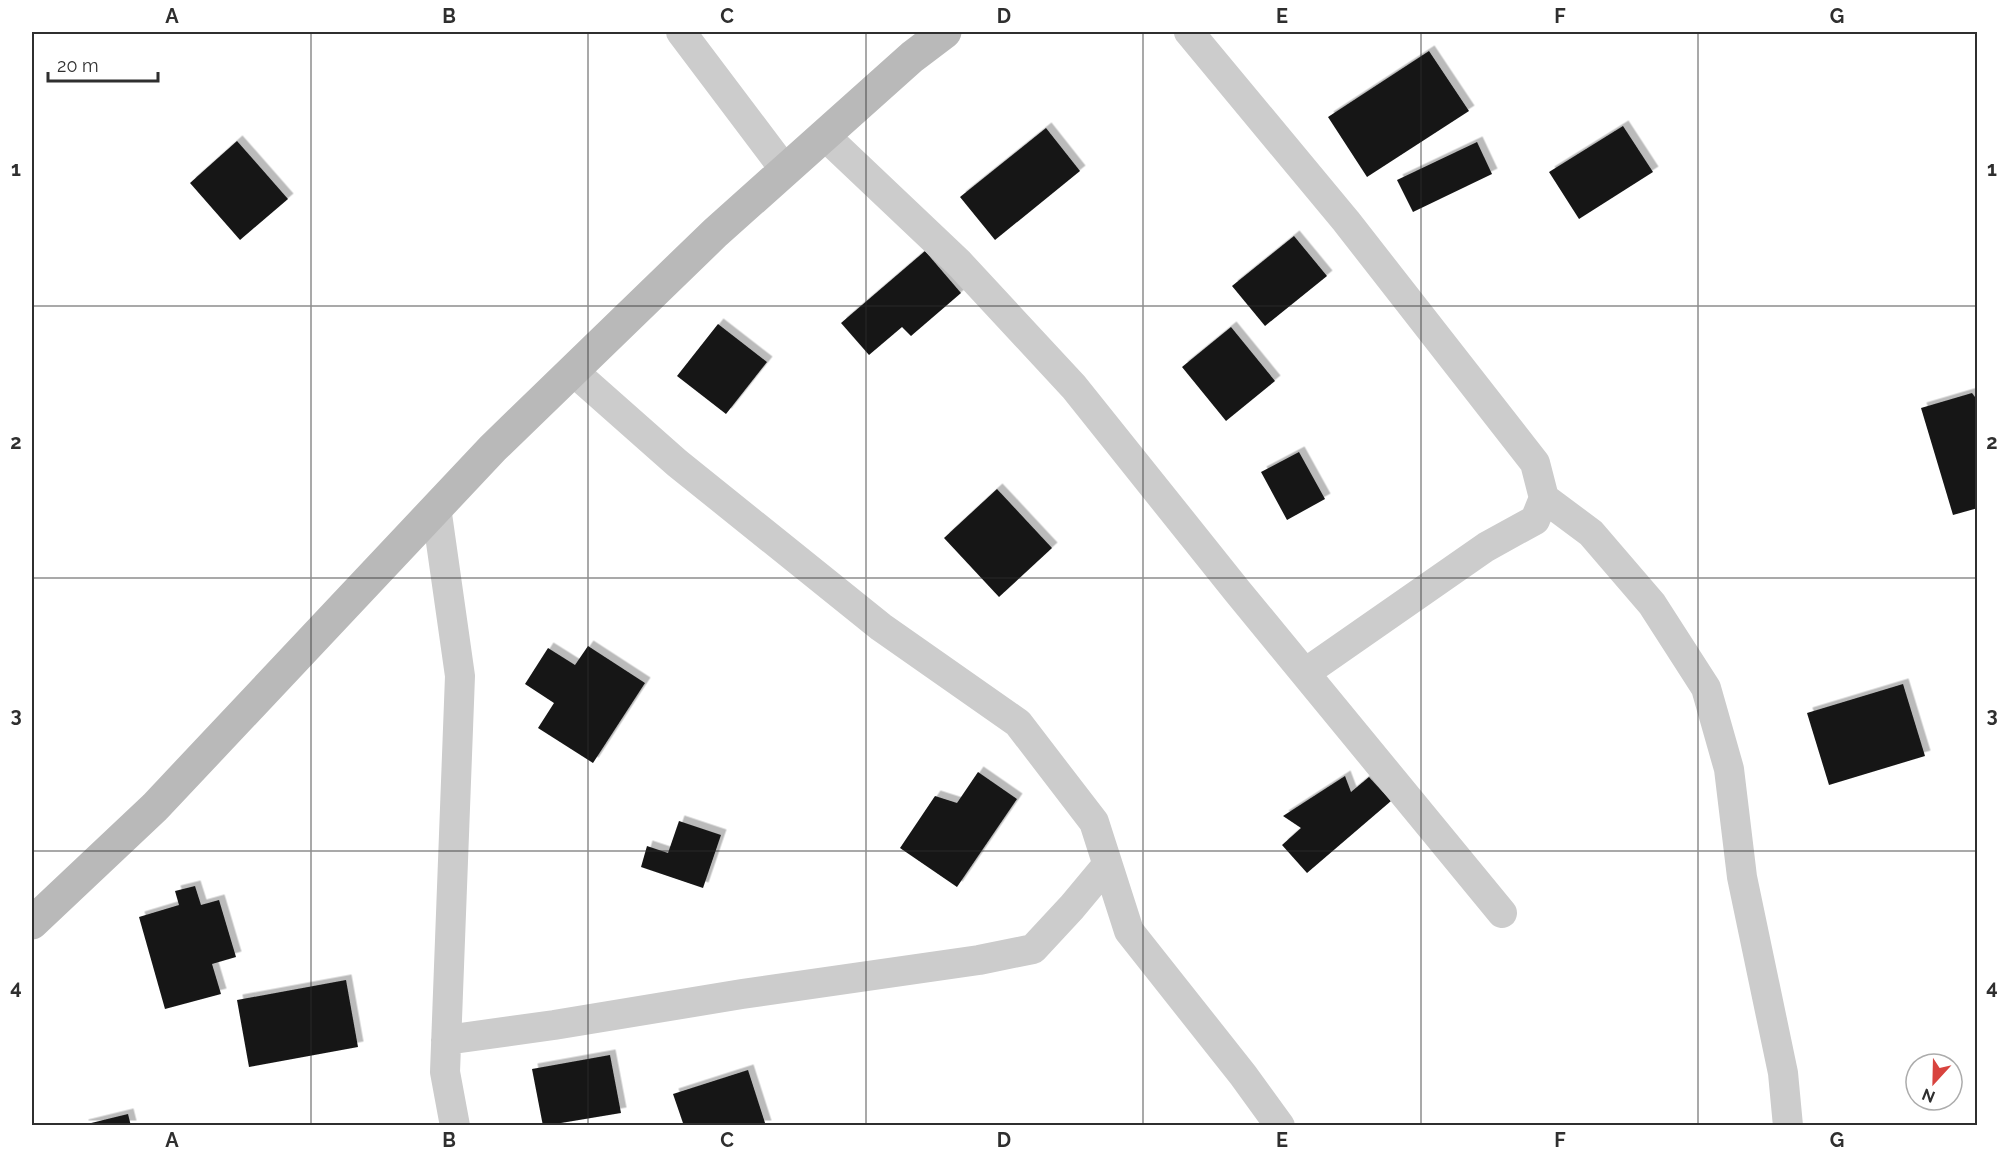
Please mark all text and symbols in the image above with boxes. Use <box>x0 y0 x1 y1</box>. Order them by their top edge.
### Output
text: A <box>165 4 179 28</box>
text: B <box>442 4 456 28</box>
text: C <box>720 4 734 28</box>
text: D <box>997 4 1011 28</box>
text: E <box>1276 4 1288 28</box>
text: F <box>1554 4 1566 28</box>
text: G <box>1830 4 1844 28</box>
scale bar <box>48 45 158 83</box>
text: 20 m <box>57 55 99 76</box>
text: 1 <box>11 157 21 181</box>
text: 1 <box>1987 157 1997 181</box>
text: 2 <box>10 430 22 454</box>
text: 2 <box>1986 430 1998 454</box>
text: 3 <box>10 703 22 727</box>
text: 3 <box>1986 703 1998 727</box>
text: 4 <box>10 975 22 999</box>
text: 4 <box>1986 975 1998 999</box>
north arrow <box>1904 1052 1964 1112</box>
text: N <box>1919 1084 1938 1107</box>
text: A <box>165 1128 179 1152</box>
text: B <box>442 1128 456 1152</box>
text: C <box>720 1128 734 1152</box>
text: D <box>997 1128 1011 1152</box>
text: E <box>1276 1128 1288 1152</box>
text: F <box>1554 1128 1566 1152</box>
text: G <box>1830 1128 1844 1152</box>

